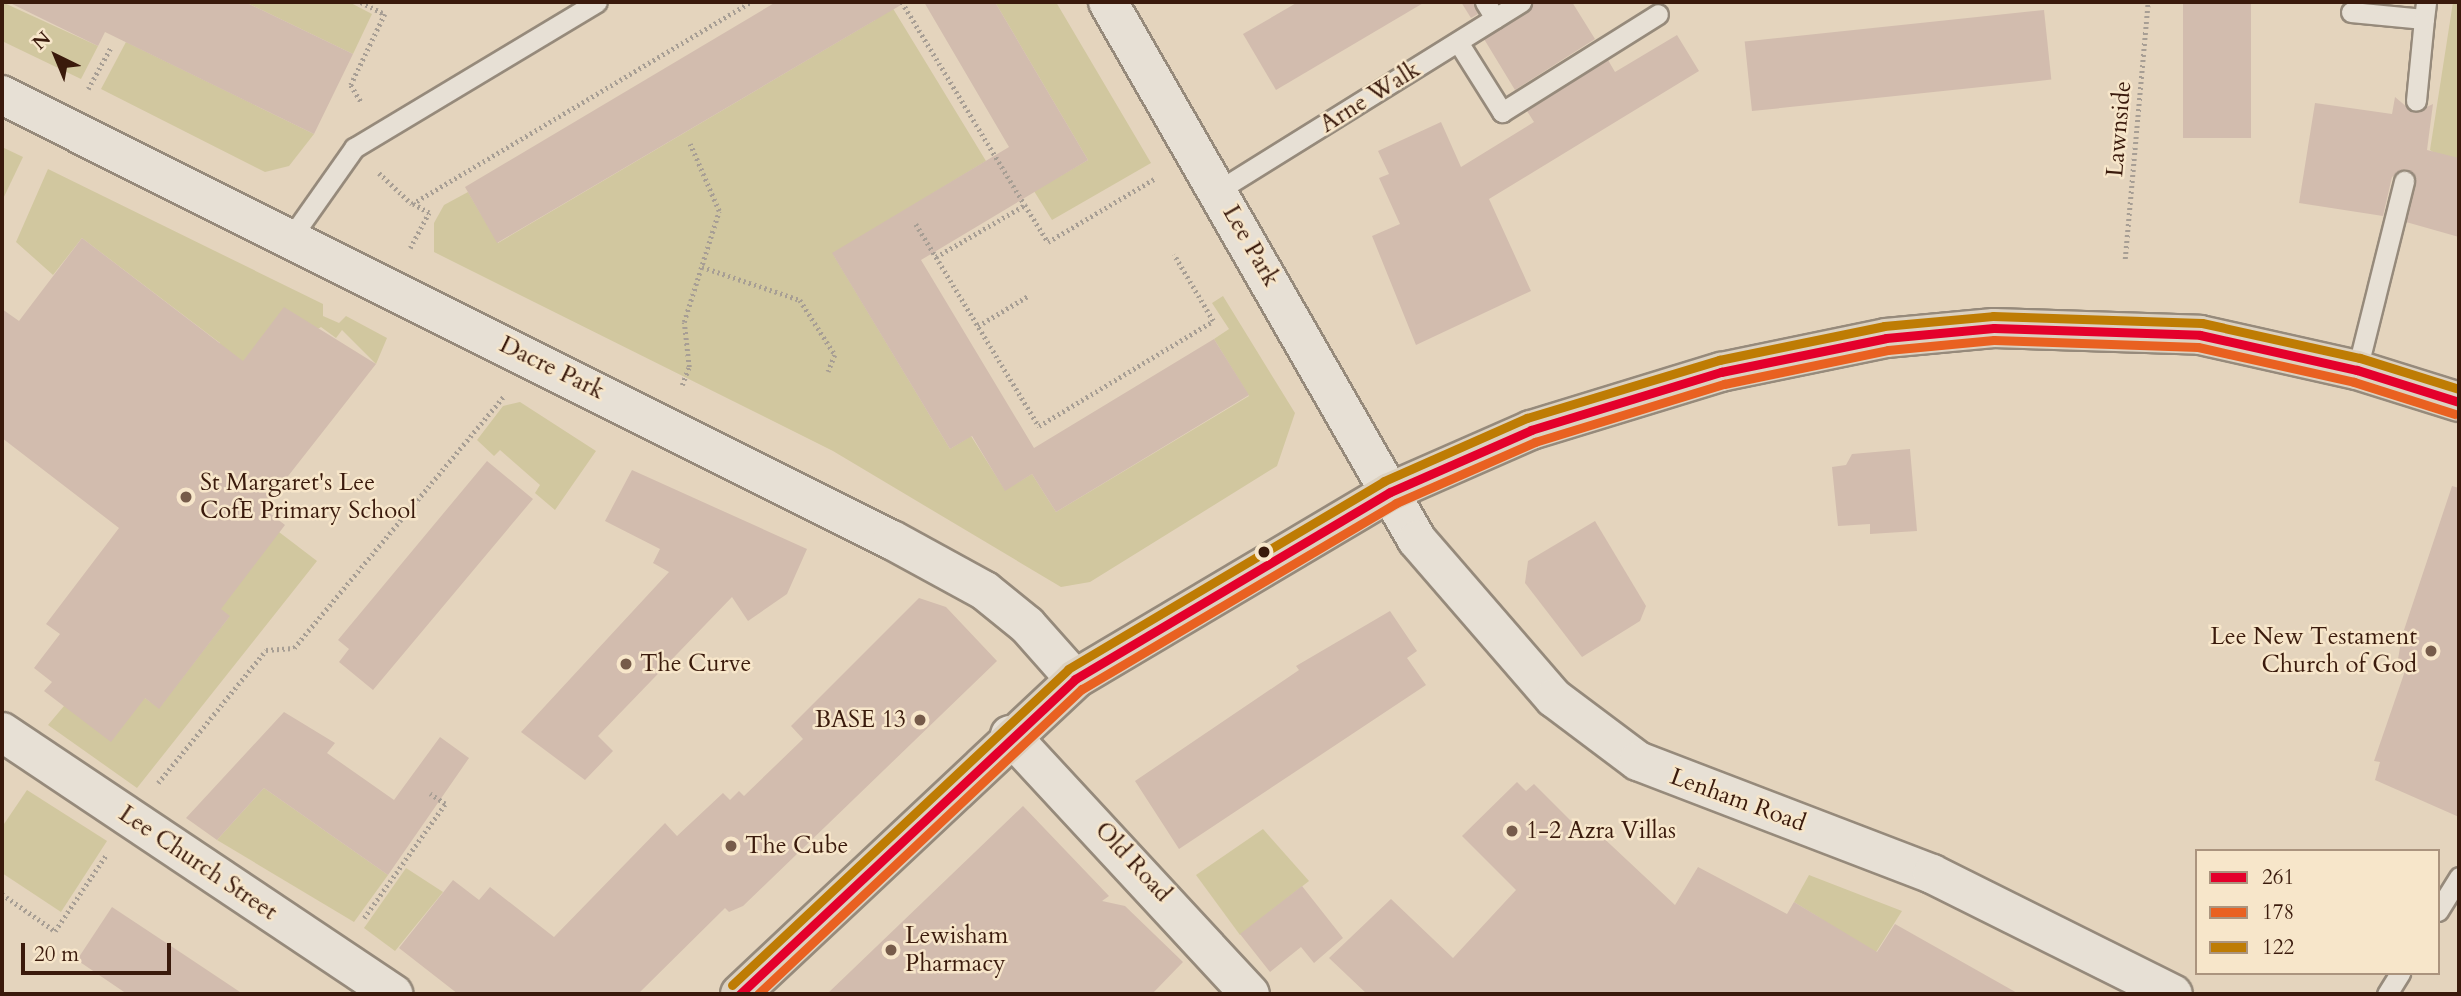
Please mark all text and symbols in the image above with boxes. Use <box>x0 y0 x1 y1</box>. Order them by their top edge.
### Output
north arrow <box>21 21 91 91</box>
text: N <box>27 26 57 56</box>
street label: Arne Walk <box>1315 55 1425 139</box>
street label: Lawnside <box>2100 80 2138 178</box>
street label: Lee Park <box>1216 200 1286 292</box>
street label: Dacre Park <box>495 330 609 406</box>
place label: St Margaret's Lee CofE Primary School <box>200 469 416 525</box>
marker: St Margaret's Lee CofE Primary School <box>178 489 194 505</box>
unlabelled marker <box>1257 545 1271 559</box>
place label: Lee New Testament Church of God <box>2210 623 2417 679</box>
marker: Lee New Testament Church of God <box>2423 643 2439 659</box>
place label: The Curve <box>640 650 751 678</box>
marker: The Curve <box>618 656 634 672</box>
place label: BASE 13 <box>815 706 906 734</box>
marker: BASE 13 <box>912 712 928 728</box>
street label: Lenham Road <box>1666 762 1810 838</box>
street label: Lee Church Street <box>113 799 283 927</box>
street label: Old Road <box>1089 816 1177 908</box>
place label: 1-2 Azra Villas <box>1526 817 1676 845</box>
marker: 1-2 Azra Villas <box>1504 823 1520 839</box>
place label: The Cube <box>745 832 848 860</box>
marker: The Cube <box>723 838 739 854</box>
legend <box>2195 849 2440 975</box>
text: 261 <box>2262 863 2294 892</box>
text: 178 <box>2262 898 2294 927</box>
place label: Lewisham Pharmacy <box>905 922 1008 978</box>
scale bar <box>24 930 175 974</box>
text: 122 <box>2262 933 2294 962</box>
text: 20 m <box>34 940 79 969</box>
marker: Lewisham Pharmacy <box>883 942 899 958</box>

